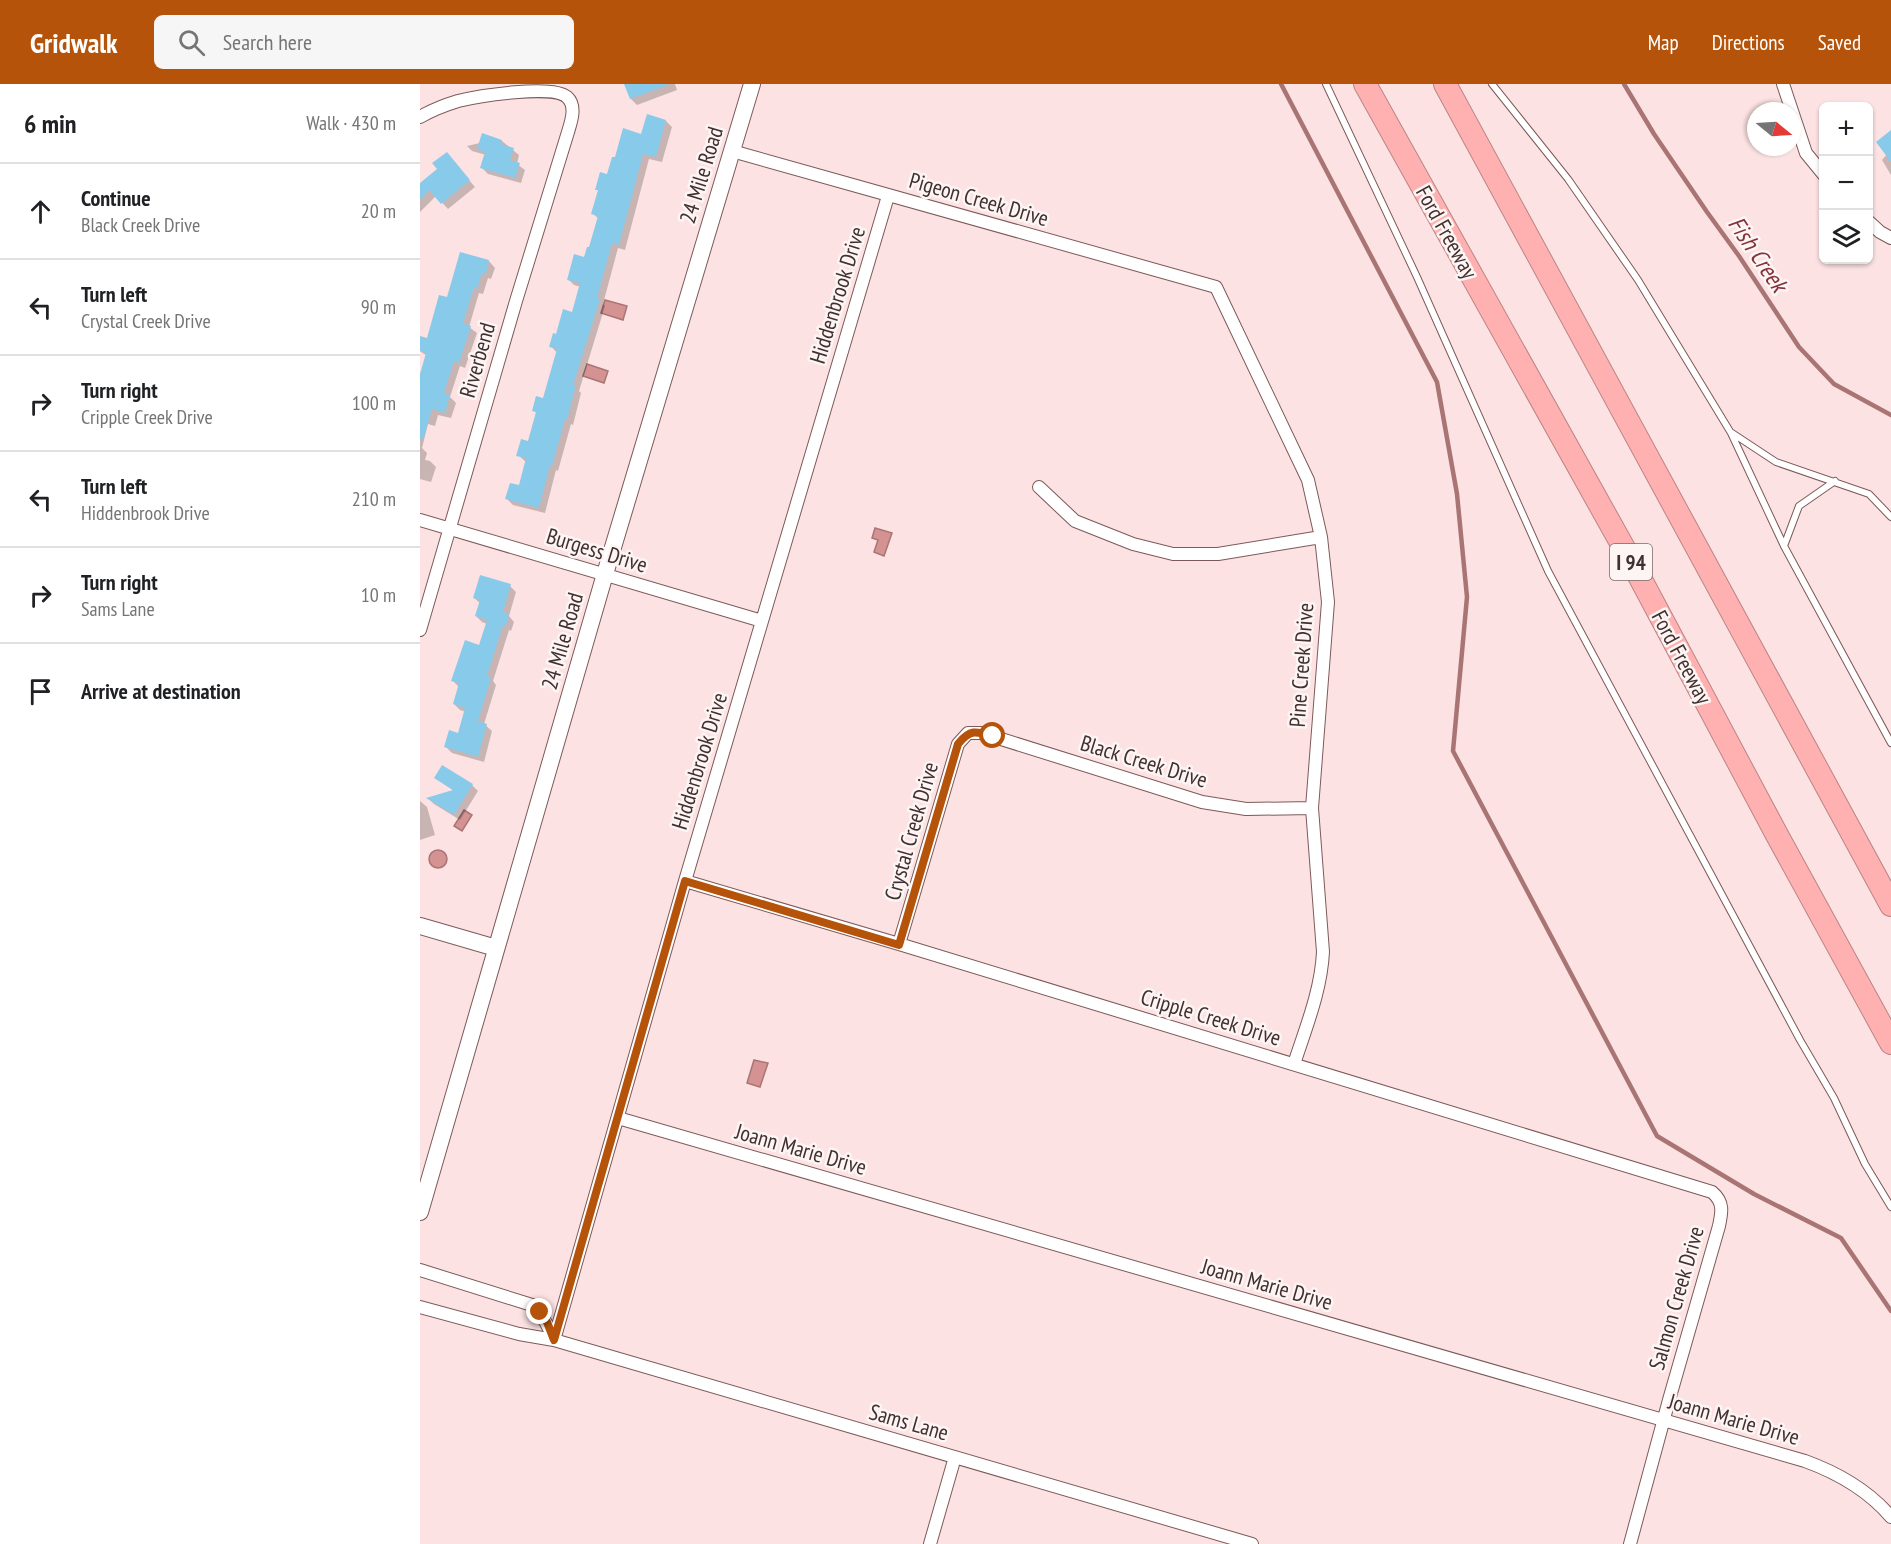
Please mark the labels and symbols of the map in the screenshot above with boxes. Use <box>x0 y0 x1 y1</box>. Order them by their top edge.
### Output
north arrow <box>1747 102 1801 156</box>
street label: 24 Mile Road <box>673 123 729 227</box>
street label: Pigeon Creek Drive <box>906 166 1052 232</box>
street label: Ford Freeway <box>1410 181 1484 284</box>
water label: Fish Creek <box>1721 210 1796 300</box>
street label: Hiddenbrook Drive <box>803 223 871 367</box>
street label: Riverbend <box>453 319 501 401</box>
street label: Burgess Drive <box>543 521 651 579</box>
road number: I 94 <box>1610 544 1652 580</box>
street label: 24 Mile Road <box>535 589 589 693</box>
street label: Pine Creek Drive <box>1283 602 1319 728</box>
street label: Ford Freeway <box>1646 605 1719 709</box>
street label: Hiddenbrook Drive <box>665 689 733 833</box>
route start <box>979 722 1005 748</box>
street label: Black Creek Drive <box>1077 728 1211 794</box>
street label: Crystal Creek Drive <box>878 759 944 903</box>
street label: Cripple Creek Drive <box>1138 982 1284 1052</box>
street label: Joann Marie Drive <box>731 1117 870 1181</box>
street label: Salmon Creek Drive <box>1642 1223 1710 1373</box>
street label: Joann Marie Drive <box>1197 1252 1336 1316</box>
route end <box>526 1298 552 1324</box>
street label: Joann Marie Drive <box>1664 1387 1803 1451</box>
street label: Sams Lane <box>866 1397 952 1447</box>

